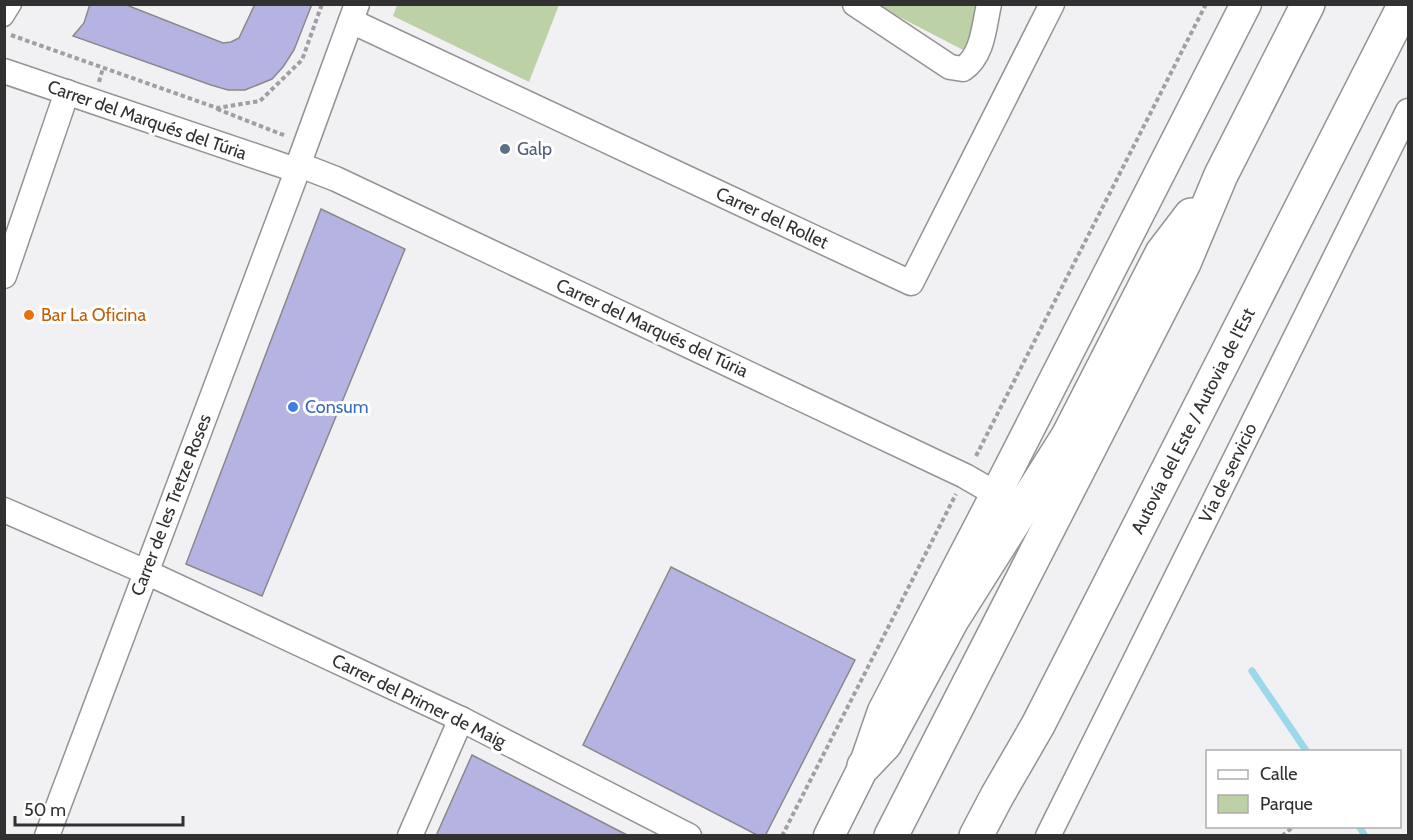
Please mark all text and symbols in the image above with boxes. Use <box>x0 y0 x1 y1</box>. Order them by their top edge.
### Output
street label: Carrer del Marqués del Túria <box>45 76 250 165</box>
place label: Galp <box>517 138 552 160</box>
marker: Galp <box>498 142 512 156</box>
street label: Carrer del Rollet <box>712 182 832 254</box>
street label: Carrer del Marqués del Túria <box>553 274 752 382</box>
place label: Bar La Oficina <box>41 304 146 326</box>
street label: Autovía del Este / Autovia de l'Est <box>1126 304 1260 538</box>
marker: Bar La Oficina <box>22 308 36 322</box>
place label: Consum <box>305 396 368 418</box>
marker: Consum <box>286 400 300 414</box>
street label: Carrer de les Tretze Roses <box>126 411 216 599</box>
street label: Vía de servicio <box>1194 419 1262 527</box>
street label: Carrer del Primer de Maig <box>328 649 511 753</box>
legend <box>1206 750 1401 828</box>
text: Calle <box>1260 763 1297 785</box>
scale bar <box>15 789 183 827</box>
text: Parque <box>1260 793 1313 815</box>
text: 50 m <box>24 799 66 821</box>

